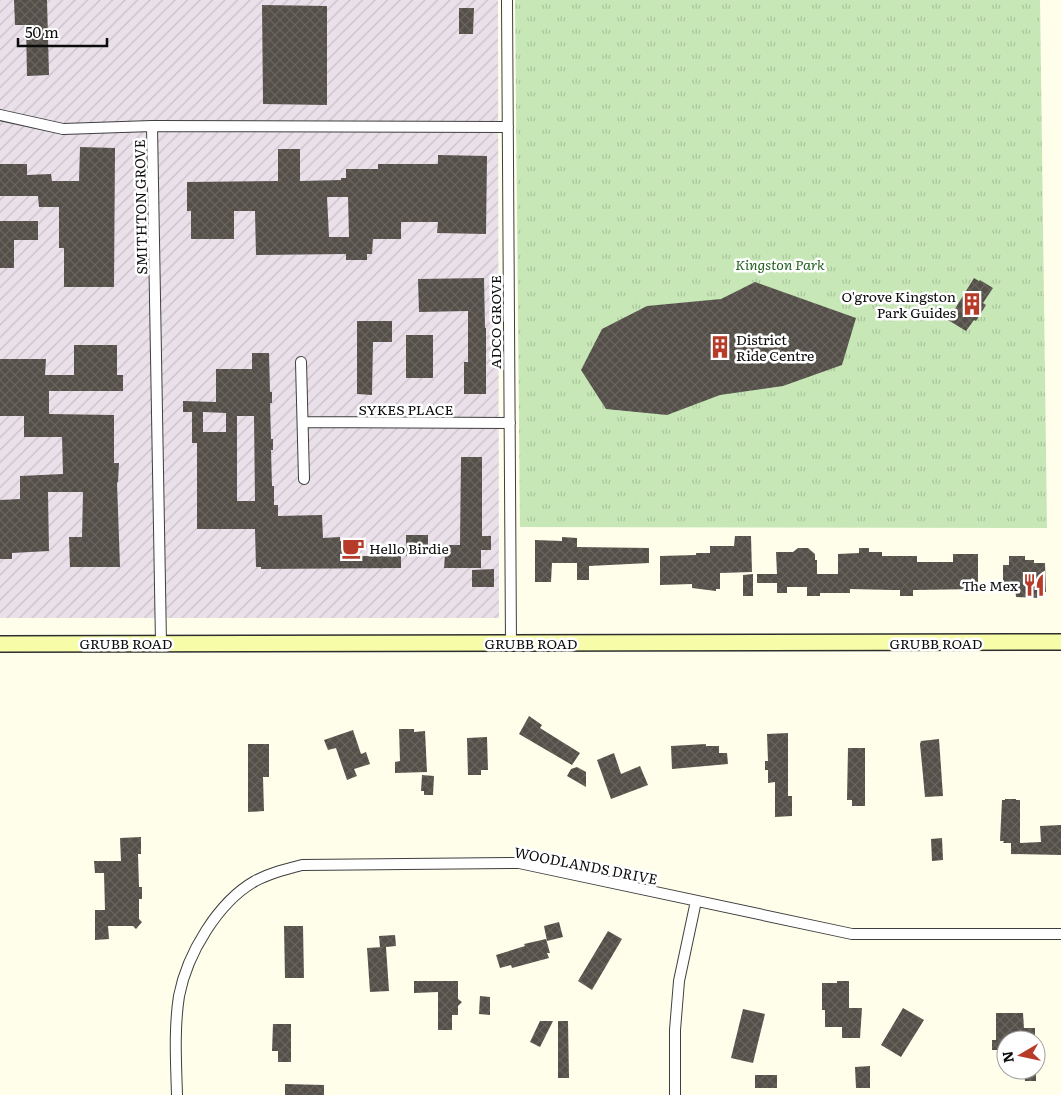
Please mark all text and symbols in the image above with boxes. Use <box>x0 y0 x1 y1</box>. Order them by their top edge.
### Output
scale bar <box>18 15 106 47</box>
text: 50 m <box>25 20 59 43</box>
street label: SMITHTON GROVE <box>129 139 151 275</box>
park label: Kingston Park <box>735 254 825 274</box>
street label: ADCO GROVE <box>485 275 505 369</box>
place label: O'grove Kingston Park Guides <box>841 286 956 322</box>
building icon: O'grove Kingston Park Guides <box>959 291 985 317</box>
place label: District Ride Centre <box>736 329 814 365</box>
building icon: District Ride Centre <box>707 334 733 360</box>
street label: SYKES PLACE <box>359 399 454 419</box>
cafe icon: Hello Birdie <box>340 535 366 561</box>
place label: Hello Birdie <box>369 538 449 558</box>
restaurant icon: The Mex <box>1021 572 1047 598</box>
place label: The Mex <box>962 575 1018 595</box>
street label: GRUBB ROAD <box>79 633 173 653</box>
street label: GRUBB ROAD <box>484 633 578 653</box>
street label: GRUBB ROAD <box>889 633 983 653</box>
street label: WOODLANDS DRIVE <box>513 841 659 889</box>
north arrow <box>996 1030 1046 1080</box>
text: N <box>996 1050 1018 1065</box>

